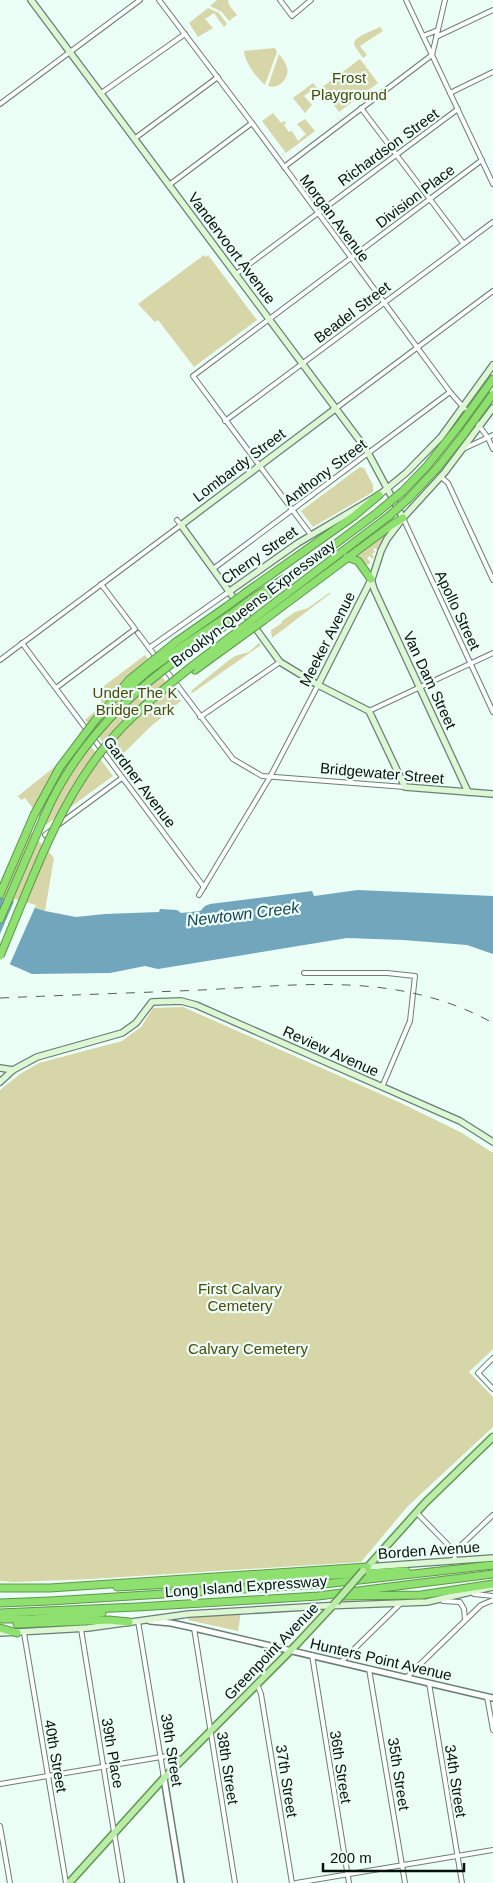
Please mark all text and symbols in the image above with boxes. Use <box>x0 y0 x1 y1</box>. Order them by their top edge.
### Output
park label: Frost Playground <box>311 69 387 103</box>
street label: Richardson Street <box>334 104 442 189</box>
street label: Division Place <box>372 161 458 231</box>
street label: Morgan Avenue <box>297 171 373 265</box>
street label: Vandervoort Avenue <box>185 189 279 307</box>
street label: Beadel Street <box>311 277 394 346</box>
street label: Lombardy Street <box>190 424 289 505</box>
street label: Anthony Street <box>280 435 370 509</box>
street label: Cherry Street <box>218 522 301 588</box>
street label: Brooklyn-Queens Expressway <box>168 535 339 670</box>
street label: Apollo Street <box>432 567 484 653</box>
street label: Meeker Avenue <box>296 589 358 689</box>
street label: Van Dam Street <box>400 629 460 732</box>
park label: Under The K Bridge Park <box>93 684 177 718</box>
street label: Gardner Avenue <box>100 733 180 831</box>
street label: Bridgewater Street <box>319 759 445 787</box>
water label: Newtown Creek <box>186 899 301 929</box>
street label: Review Avenue <box>280 1022 382 1080</box>
park label: First Calvary Cemetery <box>198 1280 283 1314</box>
park label: Calvary Cemetery <box>188 1340 309 1357</box>
street label: Borden Avenue <box>377 1538 481 1562</box>
street label: Long Island Expressway <box>164 1572 328 1600</box>
street label: Greenpoint Avenue <box>220 1599 322 1703</box>
street label: Hunters Point Avenue <box>309 1634 453 1684</box>
street label: 39th Street <box>158 1712 186 1788</box>
street label: 39th Place <box>98 1717 128 1789</box>
street label: 40th Street <box>41 1718 71 1794</box>
street label: 36th Street <box>327 1729 355 1805</box>
street label: 38th Street <box>214 1730 242 1806</box>
street label: 35th Street <box>385 1736 413 1812</box>
street label: 37th Street <box>273 1743 301 1819</box>
street label: 34th Street <box>442 1743 470 1819</box>
scale bar <box>323 1840 464 1872</box>
text: 200 m <box>330 1849 372 1866</box>

